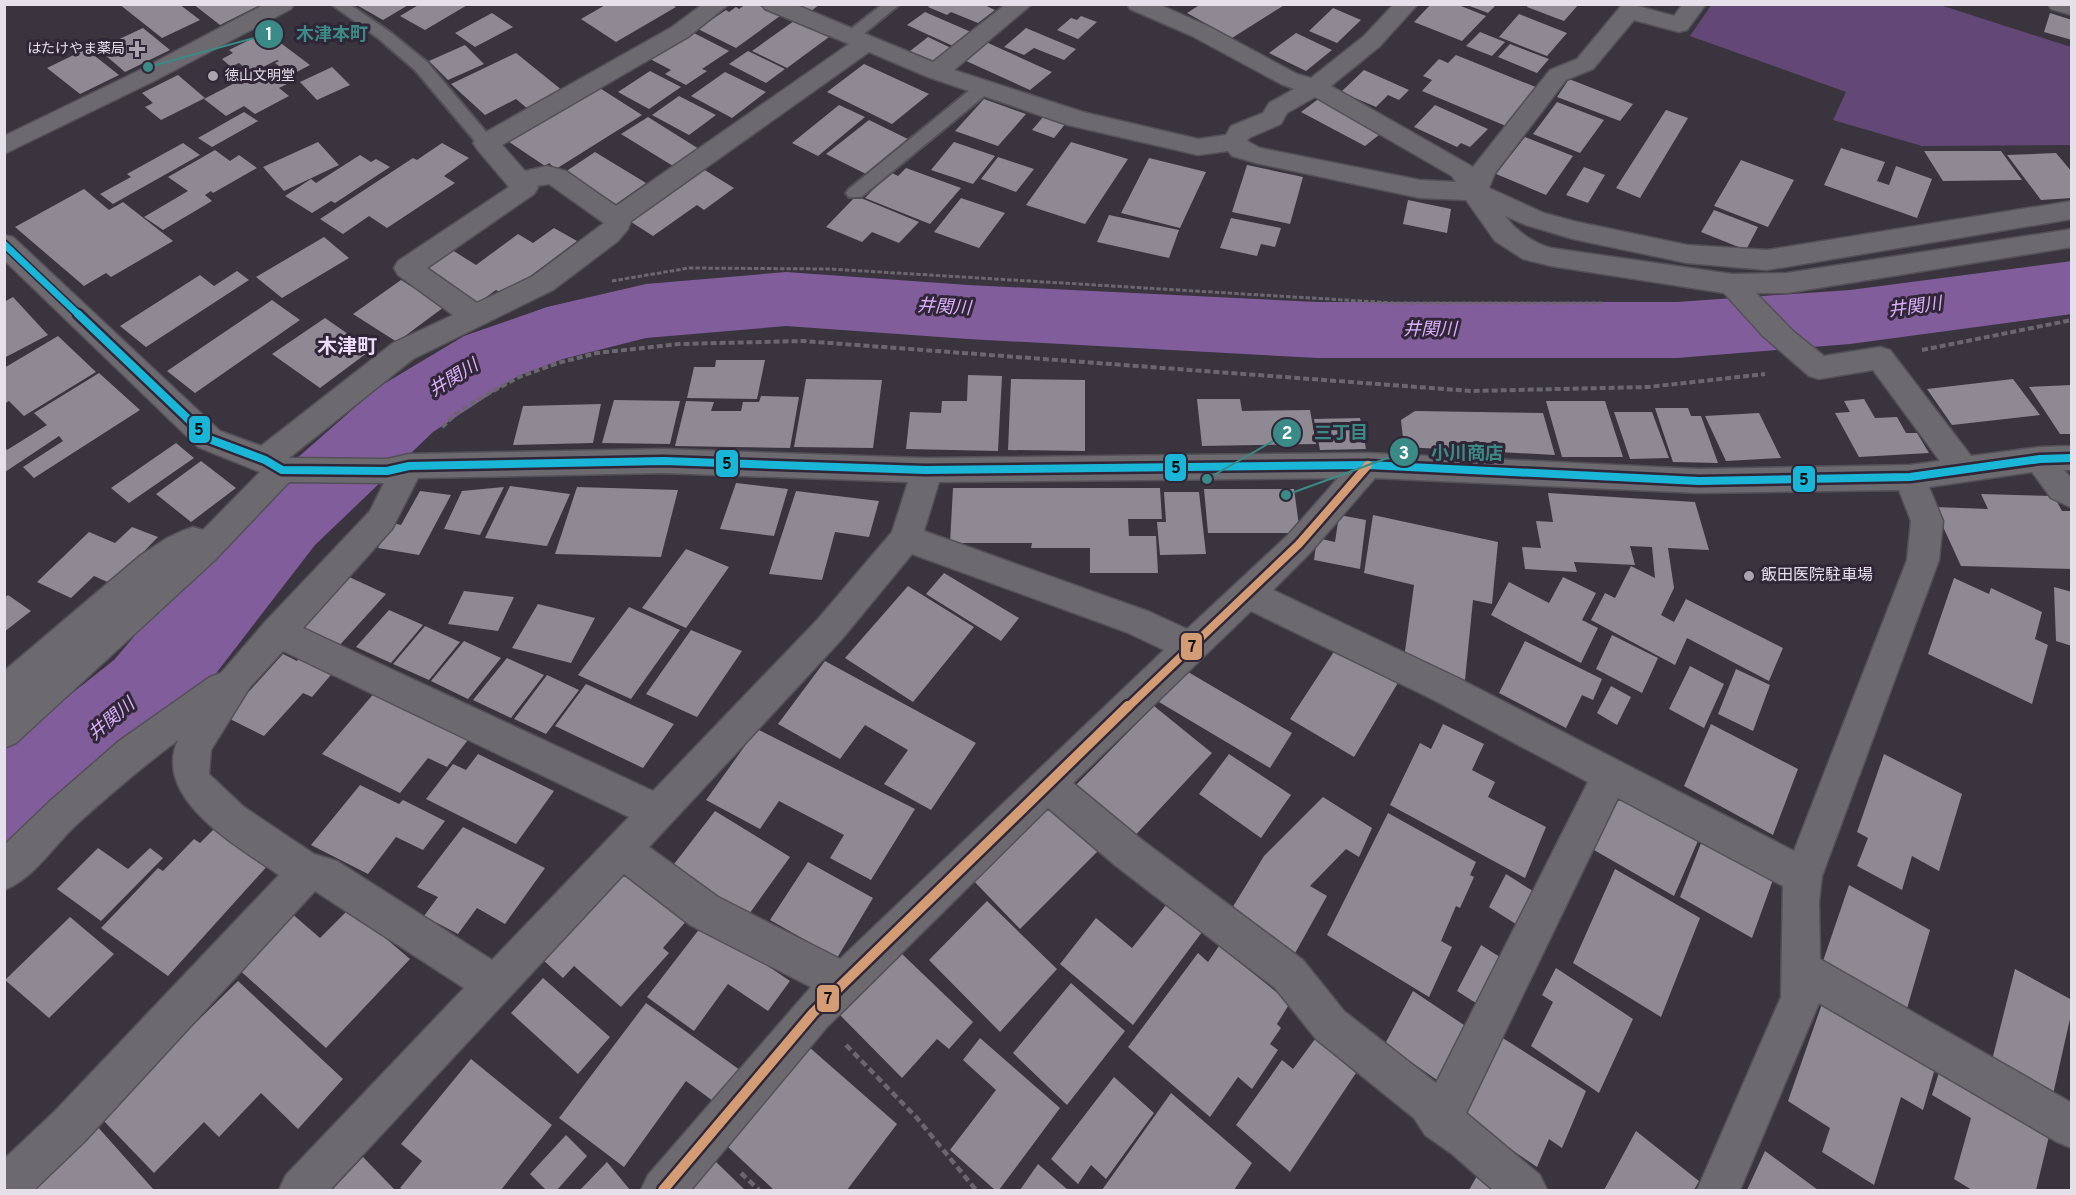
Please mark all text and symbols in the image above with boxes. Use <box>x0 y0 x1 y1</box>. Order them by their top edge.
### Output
callout: 木津本町 <box>254 16 380 52</box>
text: 1 <box>265 24 273 47</box>
text: 木津本町 <box>296 24 368 47</box>
place label: はたけやま薬局 <box>27 41 125 58</box>
marker: はたけやま薬局 <box>130 42 144 56</box>
place label: 徳山文明堂 <box>225 68 295 85</box>
marker: 徳山文明堂 <box>206 69 220 83</box>
water label: 井関川 <box>1887 293 1945 323</box>
water label: 井関川 <box>916 295 974 321</box>
water label: 井関川 <box>1403 319 1459 342</box>
district label: 木津町 <box>317 335 377 361</box>
water label: 井関川 <box>425 354 485 403</box>
line badge: 5 <box>188 415 211 444</box>
callout: 三丁目 <box>1272 415 1380 451</box>
text: 5 <box>194 421 204 441</box>
text: 2 <box>1281 423 1293 446</box>
text: 三丁目 <box>1314 423 1368 446</box>
callout: 小川商店 <box>1389 434 1515 470</box>
text: 3 <box>1399 443 1409 466</box>
text: 小川商店 <box>1431 443 1503 466</box>
line badge: 5 <box>715 449 739 478</box>
line badge: 5 <box>1164 453 1187 482</box>
text: 5 <box>722 455 732 475</box>
text: 5 <box>1171 459 1181 479</box>
line badge: 5 <box>1792 465 1816 493</box>
text: 5 <box>1799 471 1809 491</box>
place label: 飯田医院駐車場 <box>1761 566 1873 586</box>
marker: 飯田医院駐車場 <box>1742 569 1756 583</box>
line badge: 7 <box>1180 632 1203 661</box>
text: 7 <box>1188 638 1196 658</box>
water label: 井関川 <box>84 693 142 746</box>
line badge: 7 <box>816 984 840 1013</box>
text: 7 <box>824 990 832 1010</box>

